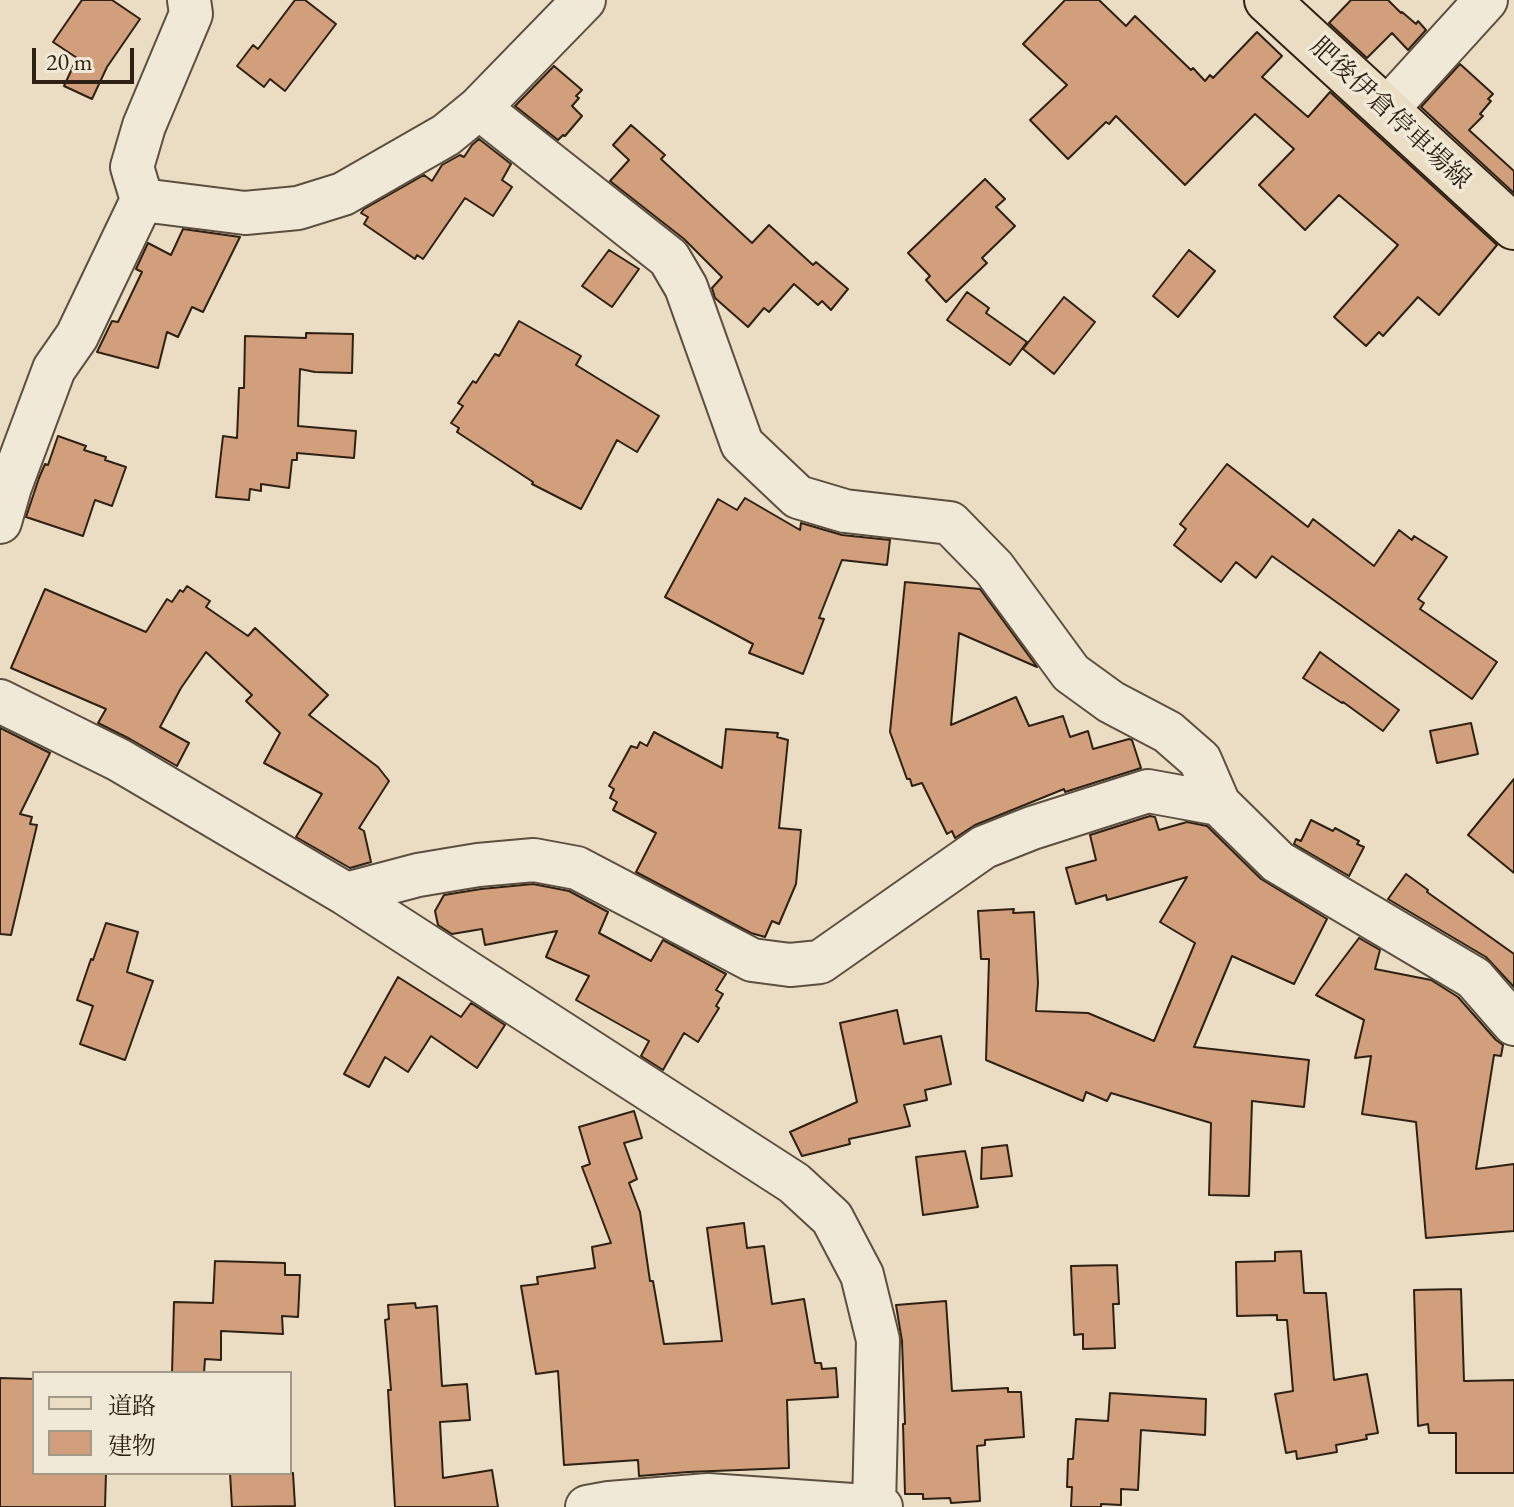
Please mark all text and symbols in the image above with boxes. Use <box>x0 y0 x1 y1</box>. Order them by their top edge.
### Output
scale bar <box>36 32 138 82</box>
street label: 肥後伊倉停車場線 <box>1303 32 1477 196</box>
text: 20 m <box>46 46 93 77</box>
legend <box>32 1371 292 1475</box>
text: 道路 <box>108 1390 156 1421</box>
text: 建物 <box>108 1430 156 1461</box>

